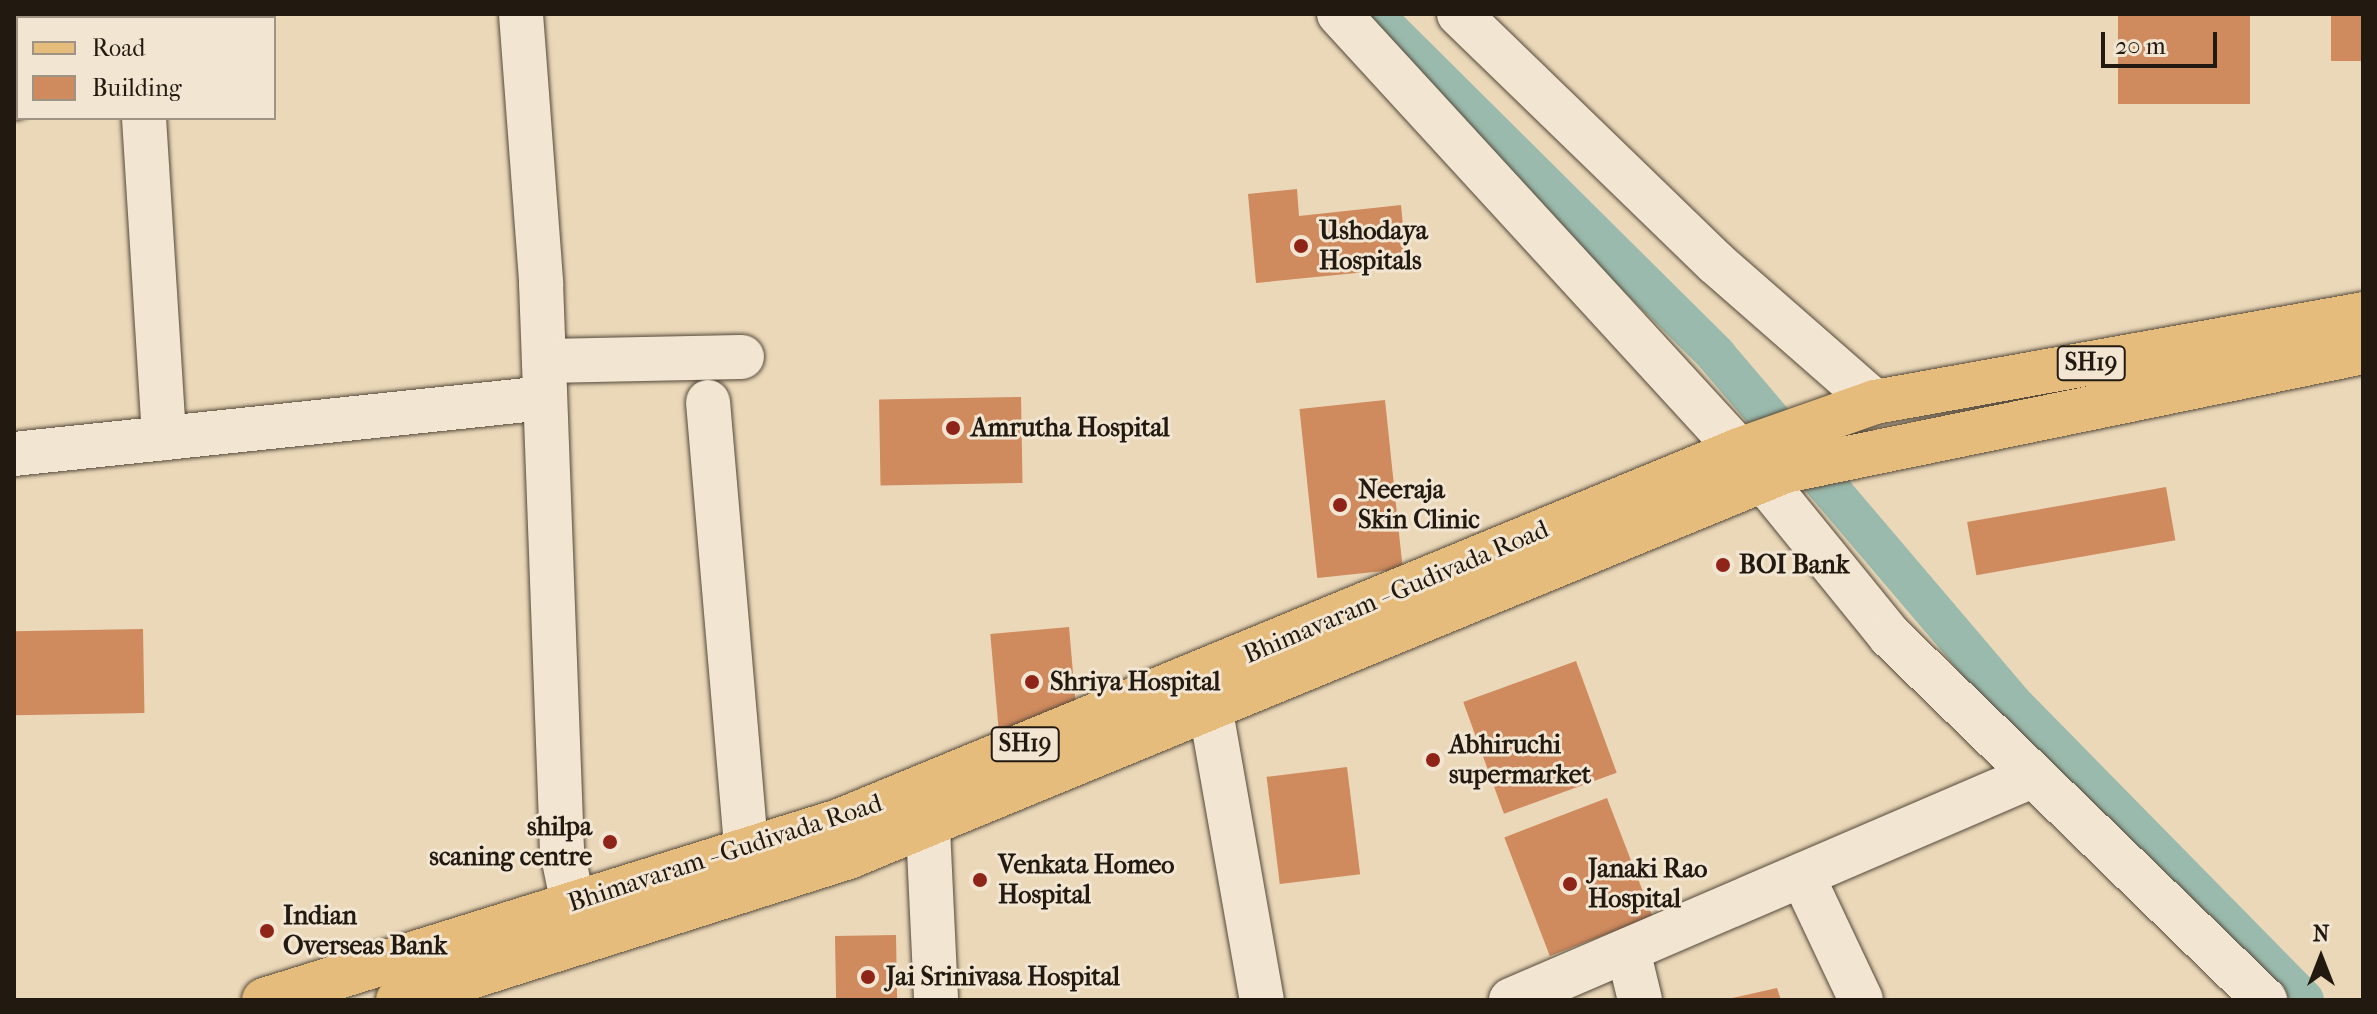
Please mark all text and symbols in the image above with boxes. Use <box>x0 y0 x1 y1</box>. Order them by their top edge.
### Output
legend <box>16 16 276 120</box>
scale bar <box>2105 16 2221 66</box>
text: 20 m <box>2115 32 2166 60</box>
text: Road <box>92 34 145 62</box>
text: Building <box>92 74 182 102</box>
place label: Ushodaya Hospitals <box>1319 215 1428 276</box>
marker: Ushodaya Hospitals <box>1290 235 1312 257</box>
road number: SH19 <box>2055 343 2127 383</box>
place label: Amrutha Hospital <box>971 412 1170 444</box>
marker: Amrutha Hospital <box>942 417 964 439</box>
place label: Neeraja Skin Clinic <box>1358 474 1480 536</box>
marker: Neeraja Skin Clinic <box>1329 494 1351 516</box>
street label: Bhimavaram - Gudivada Road <box>1239 513 1553 671</box>
place label: BOI Bank <box>1739 549 1849 581</box>
marker: BOI Bank <box>1714 556 1732 574</box>
place label: Shriya Hospital <box>1050 666 1221 698</box>
marker: Shriya Hospital <box>1021 671 1043 693</box>
road number: SH19 <box>989 724 1061 764</box>
place label: Abhiruchi supermarket <box>1449 729 1591 790</box>
marker: Abhiruchi supermarket <box>1424 751 1442 769</box>
street label: Bhimavaram - Gudivada Road <box>564 787 886 919</box>
place label: shilpa scaning centre <box>429 811 592 872</box>
marker: shilpa scaning centre <box>599 831 621 853</box>
place label: Venkata Homeo Hospital <box>998 849 1174 910</box>
place label: Janaki Rao Hospital <box>1588 853 1707 914</box>
marker: Venkata Homeo Hospital <box>969 869 991 891</box>
marker: Janaki Rao Hospital <box>1559 873 1581 895</box>
place label: Indian Overseas Bank <box>283 900 447 962</box>
north arrow <box>2281 918 2361 998</box>
text: N <box>2313 921 2329 947</box>
marker: Indian Overseas Bank <box>258 922 276 940</box>
place label: Jai Srinivasa Hospital <box>886 961 1120 993</box>
marker: Jai Srinivasa Hospital <box>857 966 879 988</box>

